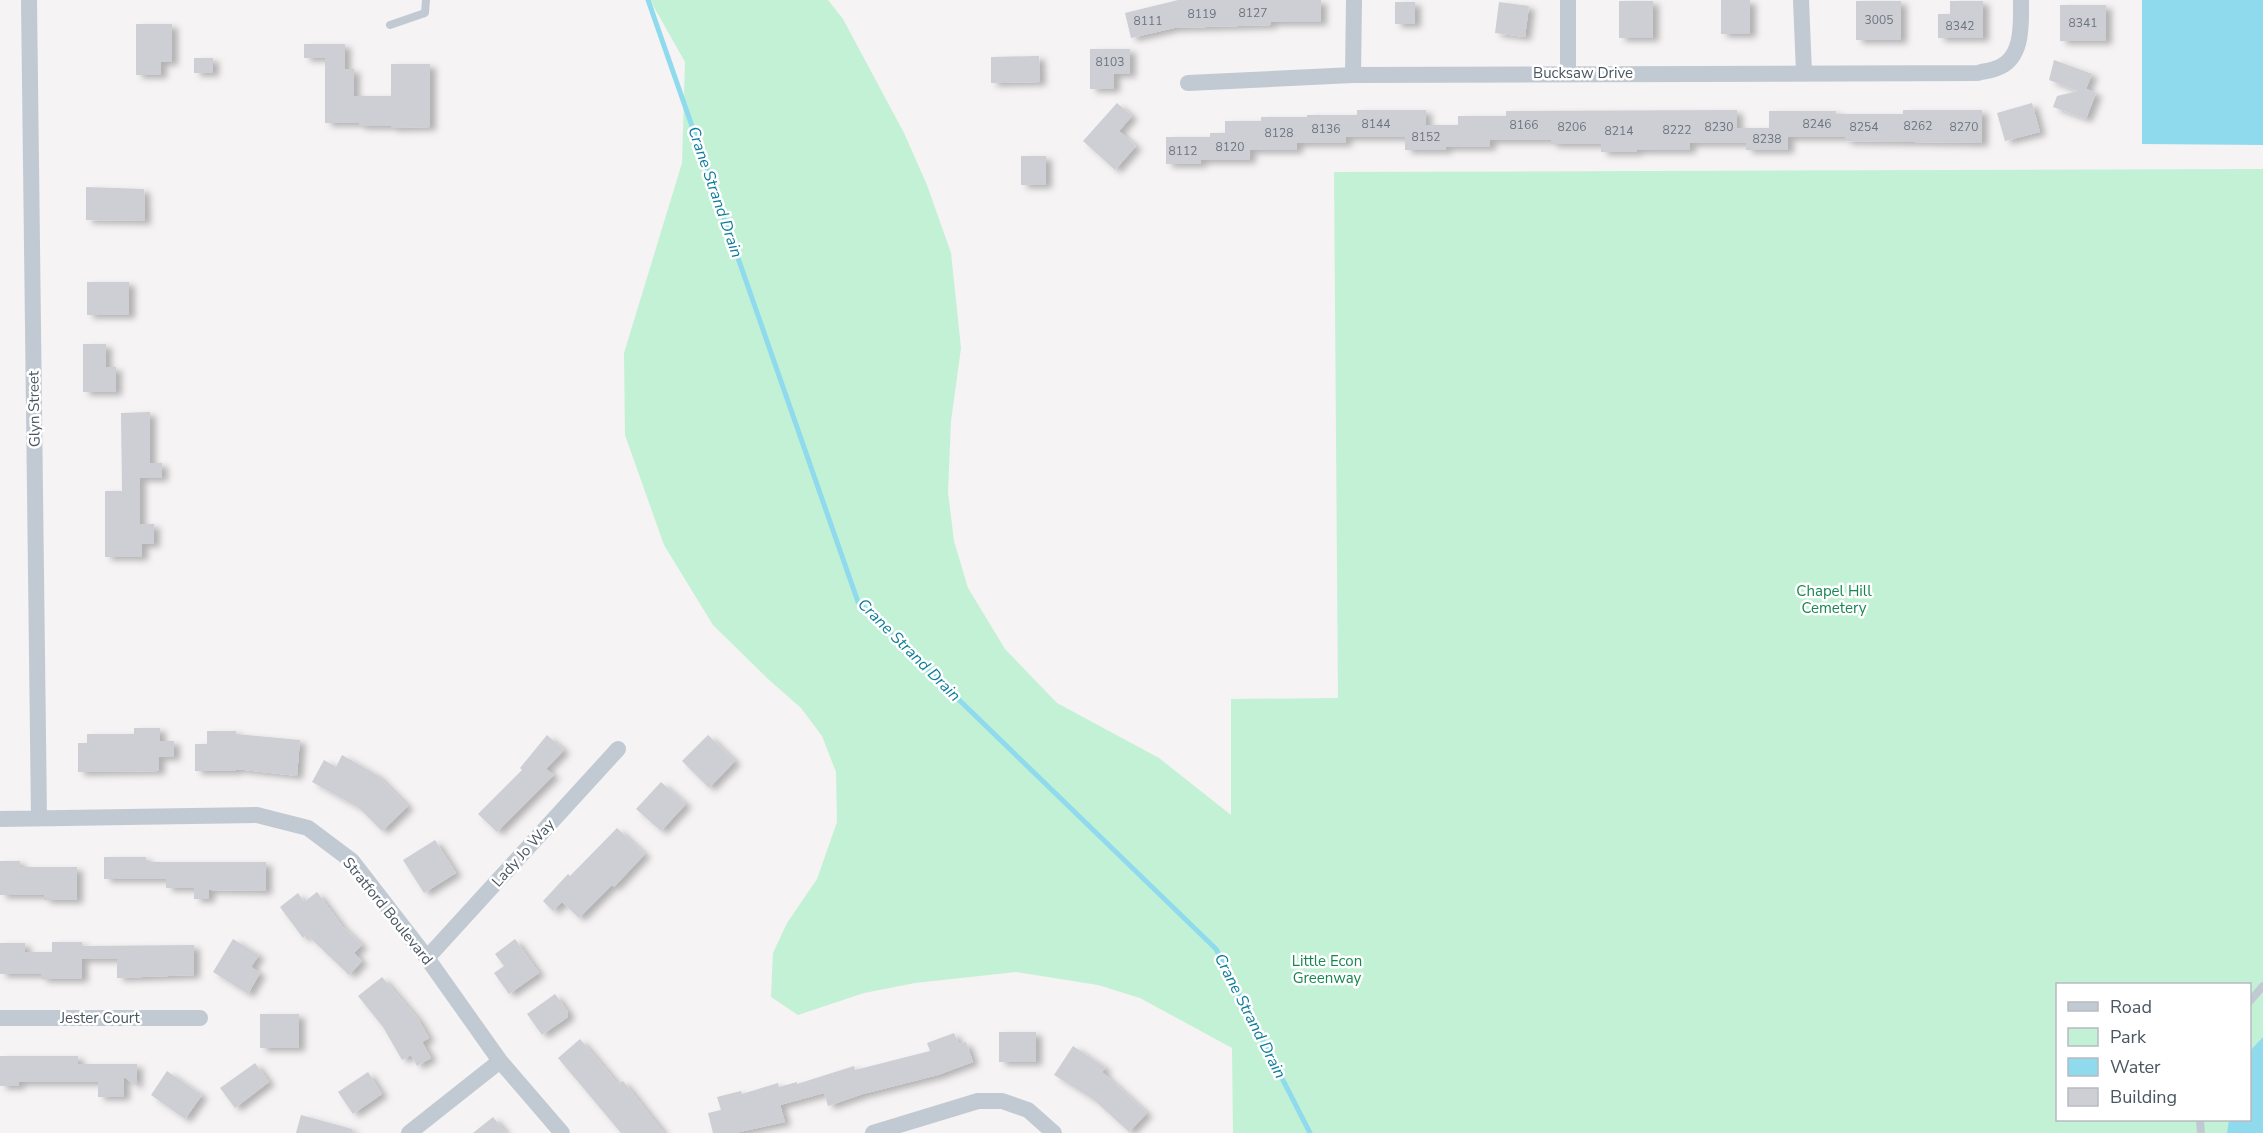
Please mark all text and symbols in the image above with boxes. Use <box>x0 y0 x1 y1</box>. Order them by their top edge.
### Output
house number: 8127 <box>1239 5 1267 21</box>
house number: 8119 <box>1188 6 1216 22</box>
house number: 3005 <box>1865 12 1893 28</box>
house number: 8111 <box>1134 13 1162 29</box>
house number: 8341 <box>2069 15 2097 31</box>
house number: 8342 <box>1946 18 1974 34</box>
house number: 8103 <box>1096 54 1124 70</box>
street label: Bucksaw Drive <box>1533 63 1633 83</box>
house number: 8144 <box>1362 116 1390 132</box>
house number: 8246 <box>1803 116 1831 132</box>
house number: 8166 <box>1510 117 1538 133</box>
house number: 8262 <box>1904 118 1932 134</box>
house number: 8206 <box>1558 119 1586 135</box>
house number: 8230 <box>1705 119 1733 135</box>
house number: 8254 <box>1850 119 1878 135</box>
house number: 8270 <box>1950 119 1978 135</box>
house number: 8136 <box>1312 121 1340 137</box>
house number: 8222 <box>1663 122 1691 138</box>
water label: Crane Strand Drain <box>682 123 748 261</box>
house number: 8214 <box>1605 123 1633 139</box>
house number: 8128 <box>1265 125 1293 141</box>
house number: 8152 <box>1412 129 1440 145</box>
house number: 8238 <box>1753 131 1781 147</box>
house number: 8120 <box>1216 139 1244 155</box>
house number: 8112 <box>1169 143 1197 159</box>
street label: Glyn Street <box>23 370 45 447</box>
park label: Chapel Hill Cemetery <box>1796 581 1872 618</box>
water label: Crane Strand Drain <box>853 594 965 706</box>
street label: Lady Jo Way <box>487 815 559 891</box>
street label: Stratford Boulevard <box>338 853 438 969</box>
water label: Crane Strand Drain <box>1209 950 1291 1082</box>
park label: Little Econ Greenway <box>1292 951 1362 988</box>
legend <box>2056 983 2251 1121</box>
text: Road <box>2110 995 2152 1019</box>
street label: Jester Court <box>59 1008 141 1028</box>
text: Park <box>2110 1025 2147 1049</box>
text: Water <box>2110 1055 2161 1079</box>
text: Building <box>2110 1085 2177 1109</box>

